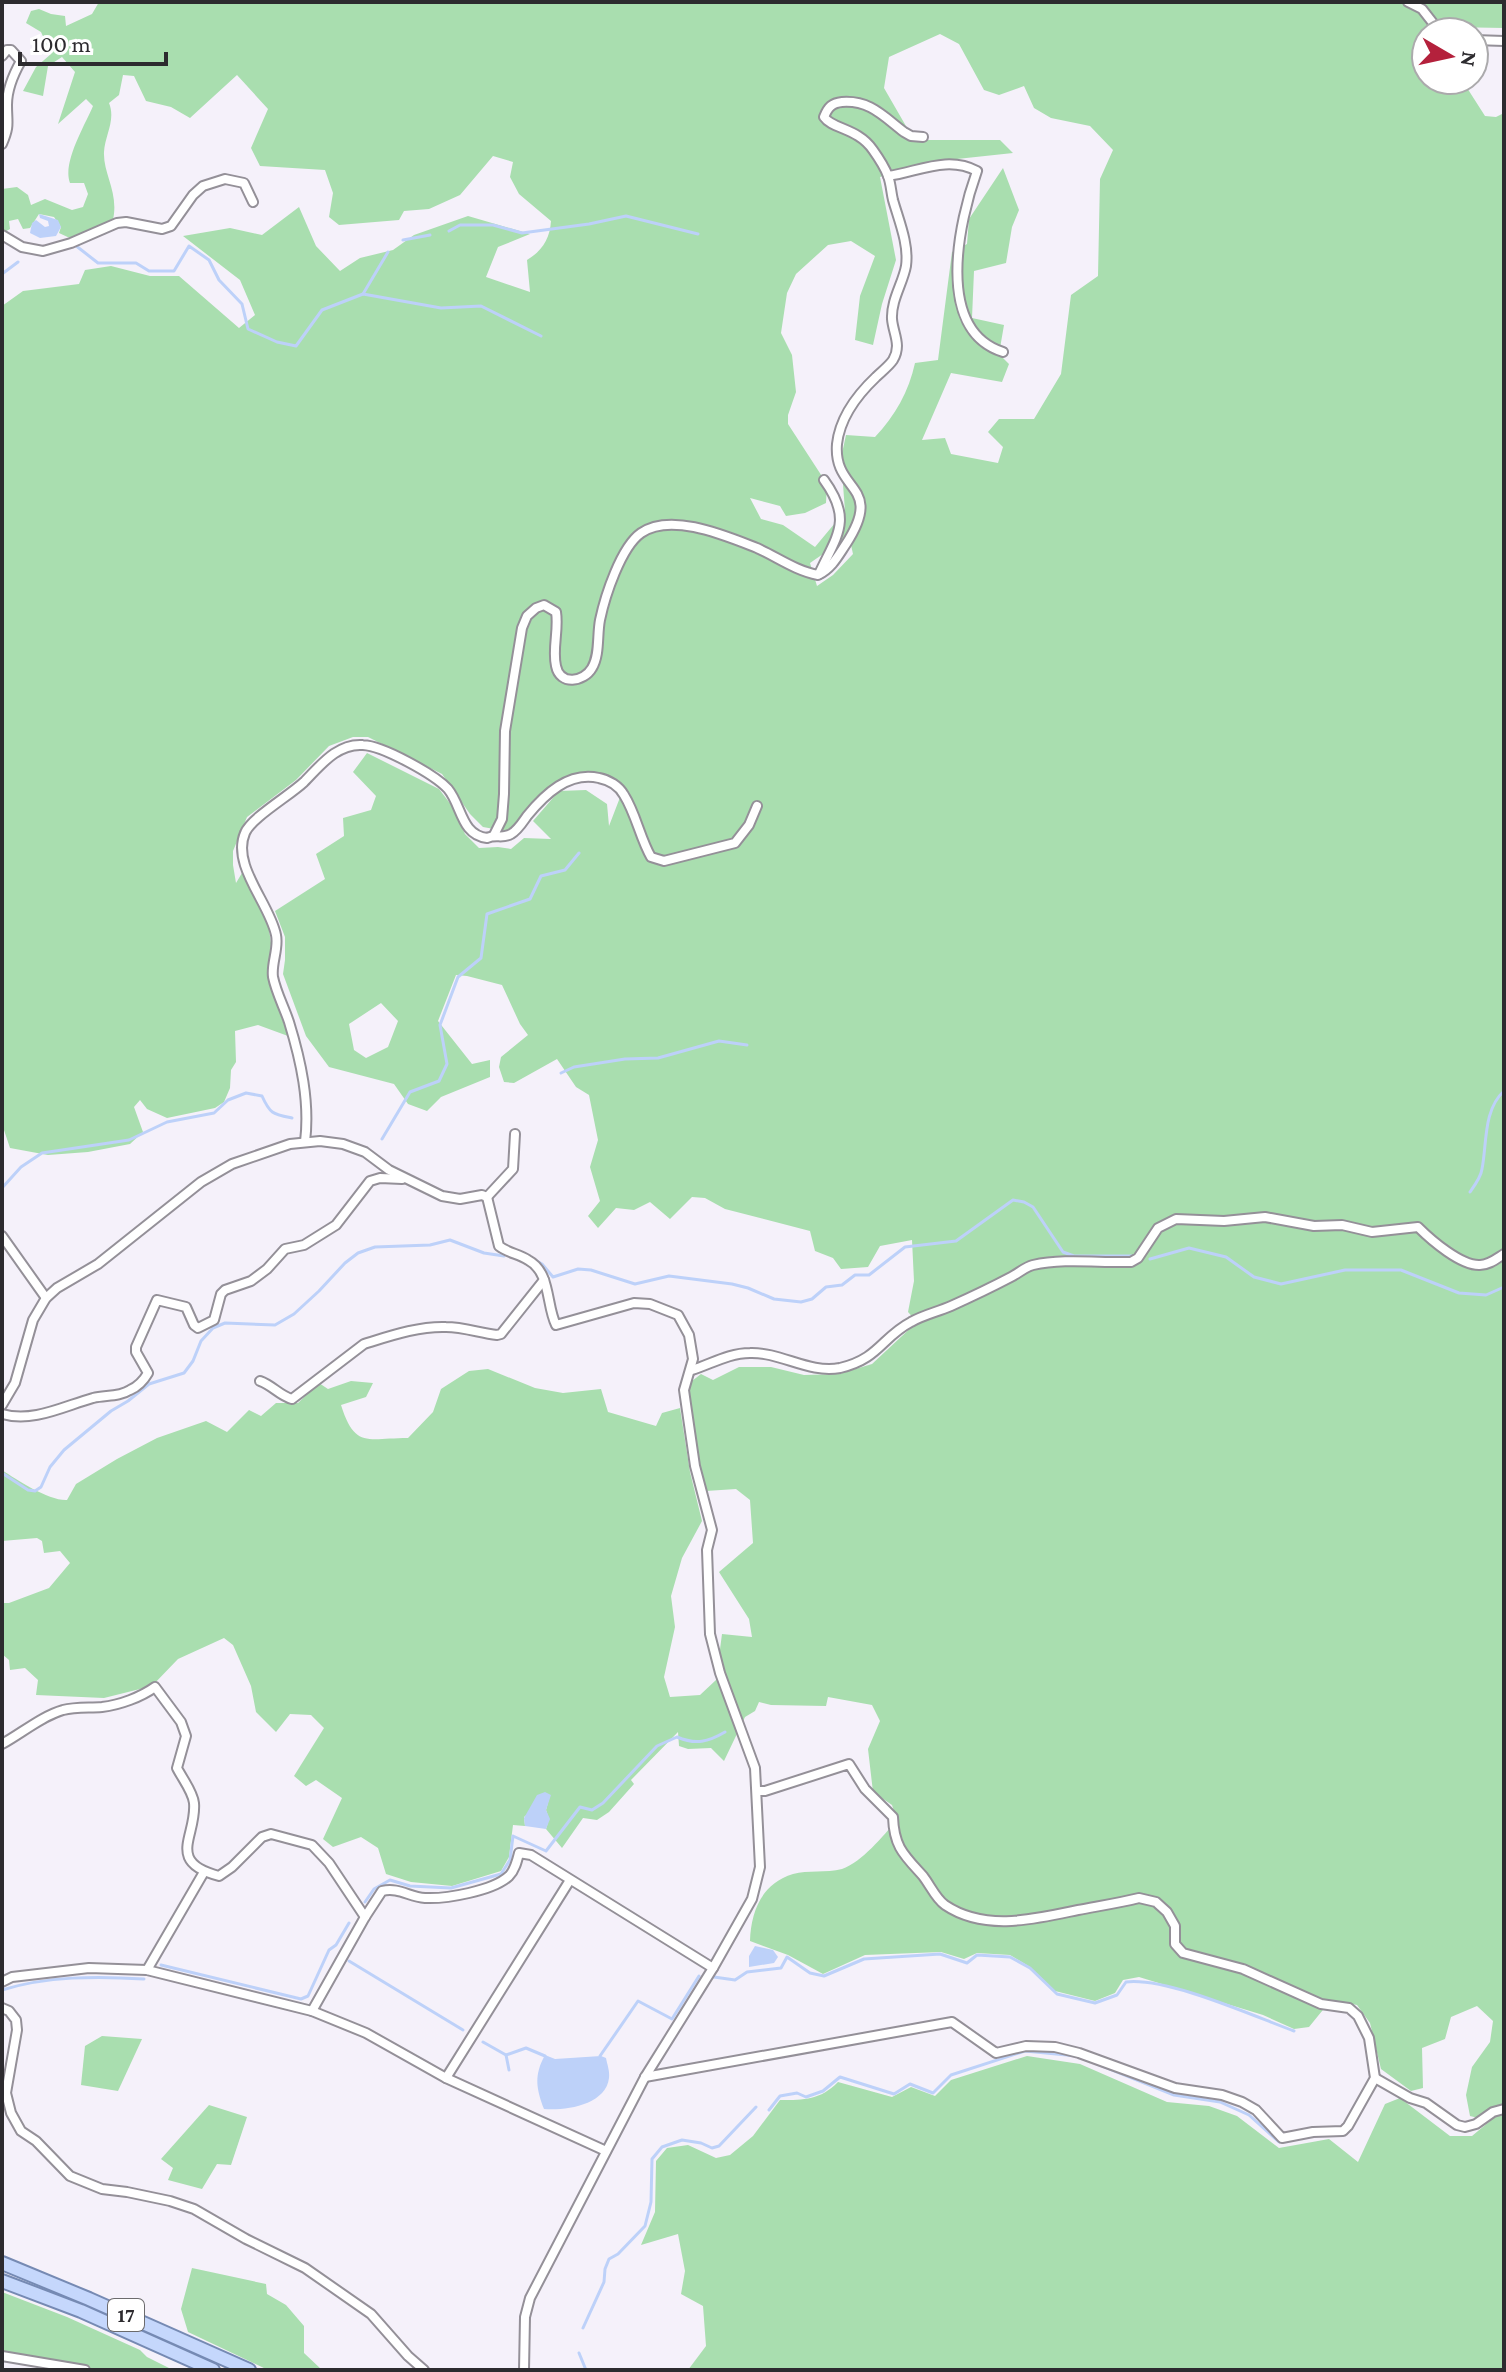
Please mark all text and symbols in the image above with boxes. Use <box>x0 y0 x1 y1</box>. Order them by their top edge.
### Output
scale bar <box>20 16 166 66</box>
north arrow <box>1410 16 1490 96</box>
text: 100 m <box>32 30 91 57</box>
text: N <box>1456 50 1483 68</box>
road number: 17 <box>108 2299 144 2331</box>

